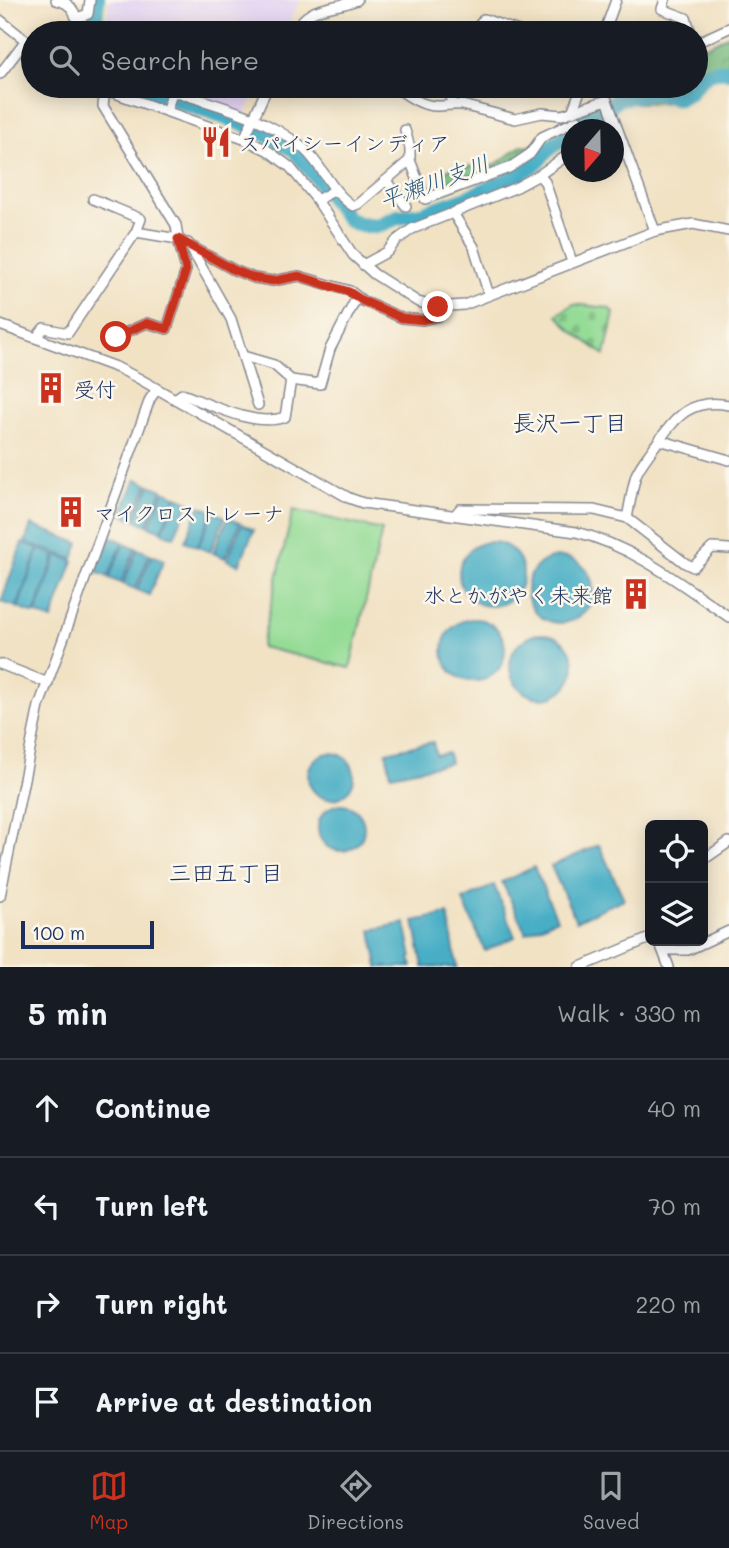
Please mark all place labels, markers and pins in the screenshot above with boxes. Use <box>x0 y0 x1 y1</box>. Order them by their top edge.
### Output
restaurant icon: スパイシーインディア <box>199 125 233 159</box>
place label: スパイシーインディア <box>239 129 450 156</box>
building icon: 受付 <box>34 371 68 405</box>
place label: 受付 <box>74 375 116 402</box>
building icon: マイクロストレーナ <box>54 495 88 529</box>
place label: マイクロストレーナ <box>94 499 284 526</box>
building icon: 水とかがやく未来館 <box>619 577 653 611</box>
place label: 水とかがやく未来館 <box>424 581 613 608</box>

